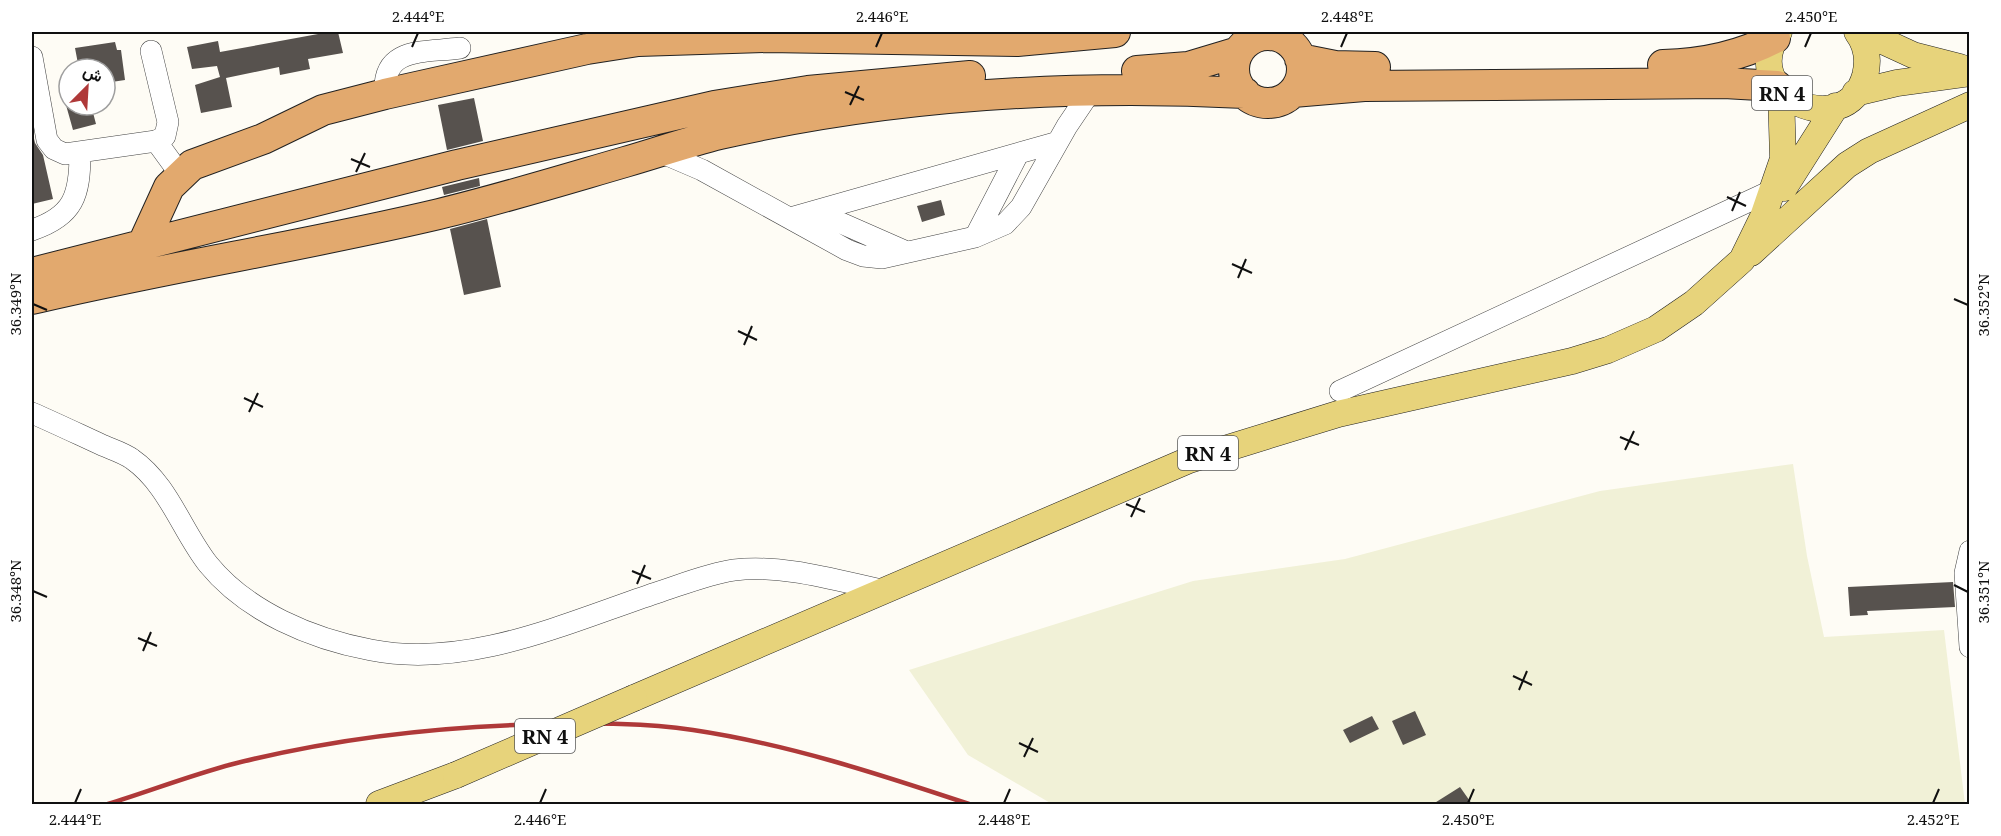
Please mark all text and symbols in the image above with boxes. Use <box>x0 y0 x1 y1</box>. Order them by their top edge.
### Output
text: 2.444°E <box>392 6 444 26</box>
text: 2.446°E <box>856 6 908 26</box>
text: 2.448°E <box>1321 6 1373 26</box>
text: 2.450°E <box>1785 6 1837 26</box>
north arrow <box>57 57 117 117</box>
text: ش <box>80 59 106 87</box>
road number: RN 4 <box>1752 76 1812 110</box>
text: 36.349°N <box>5 272 25 336</box>
text: 36.352°N <box>1973 273 1993 337</box>
road number: RN 4 <box>1178 436 1238 470</box>
text: 36.348°N <box>5 559 25 623</box>
text: 36.351°N <box>1973 560 1993 624</box>
road number: RN 4 <box>515 719 575 753</box>
text: 2.444°E <box>49 809 101 829</box>
text: 2.446°E <box>514 809 566 829</box>
text: 2.448°E <box>978 809 1030 829</box>
text: 2.450°E <box>1442 809 1494 829</box>
text: 2.452°E <box>1907 809 1959 829</box>

